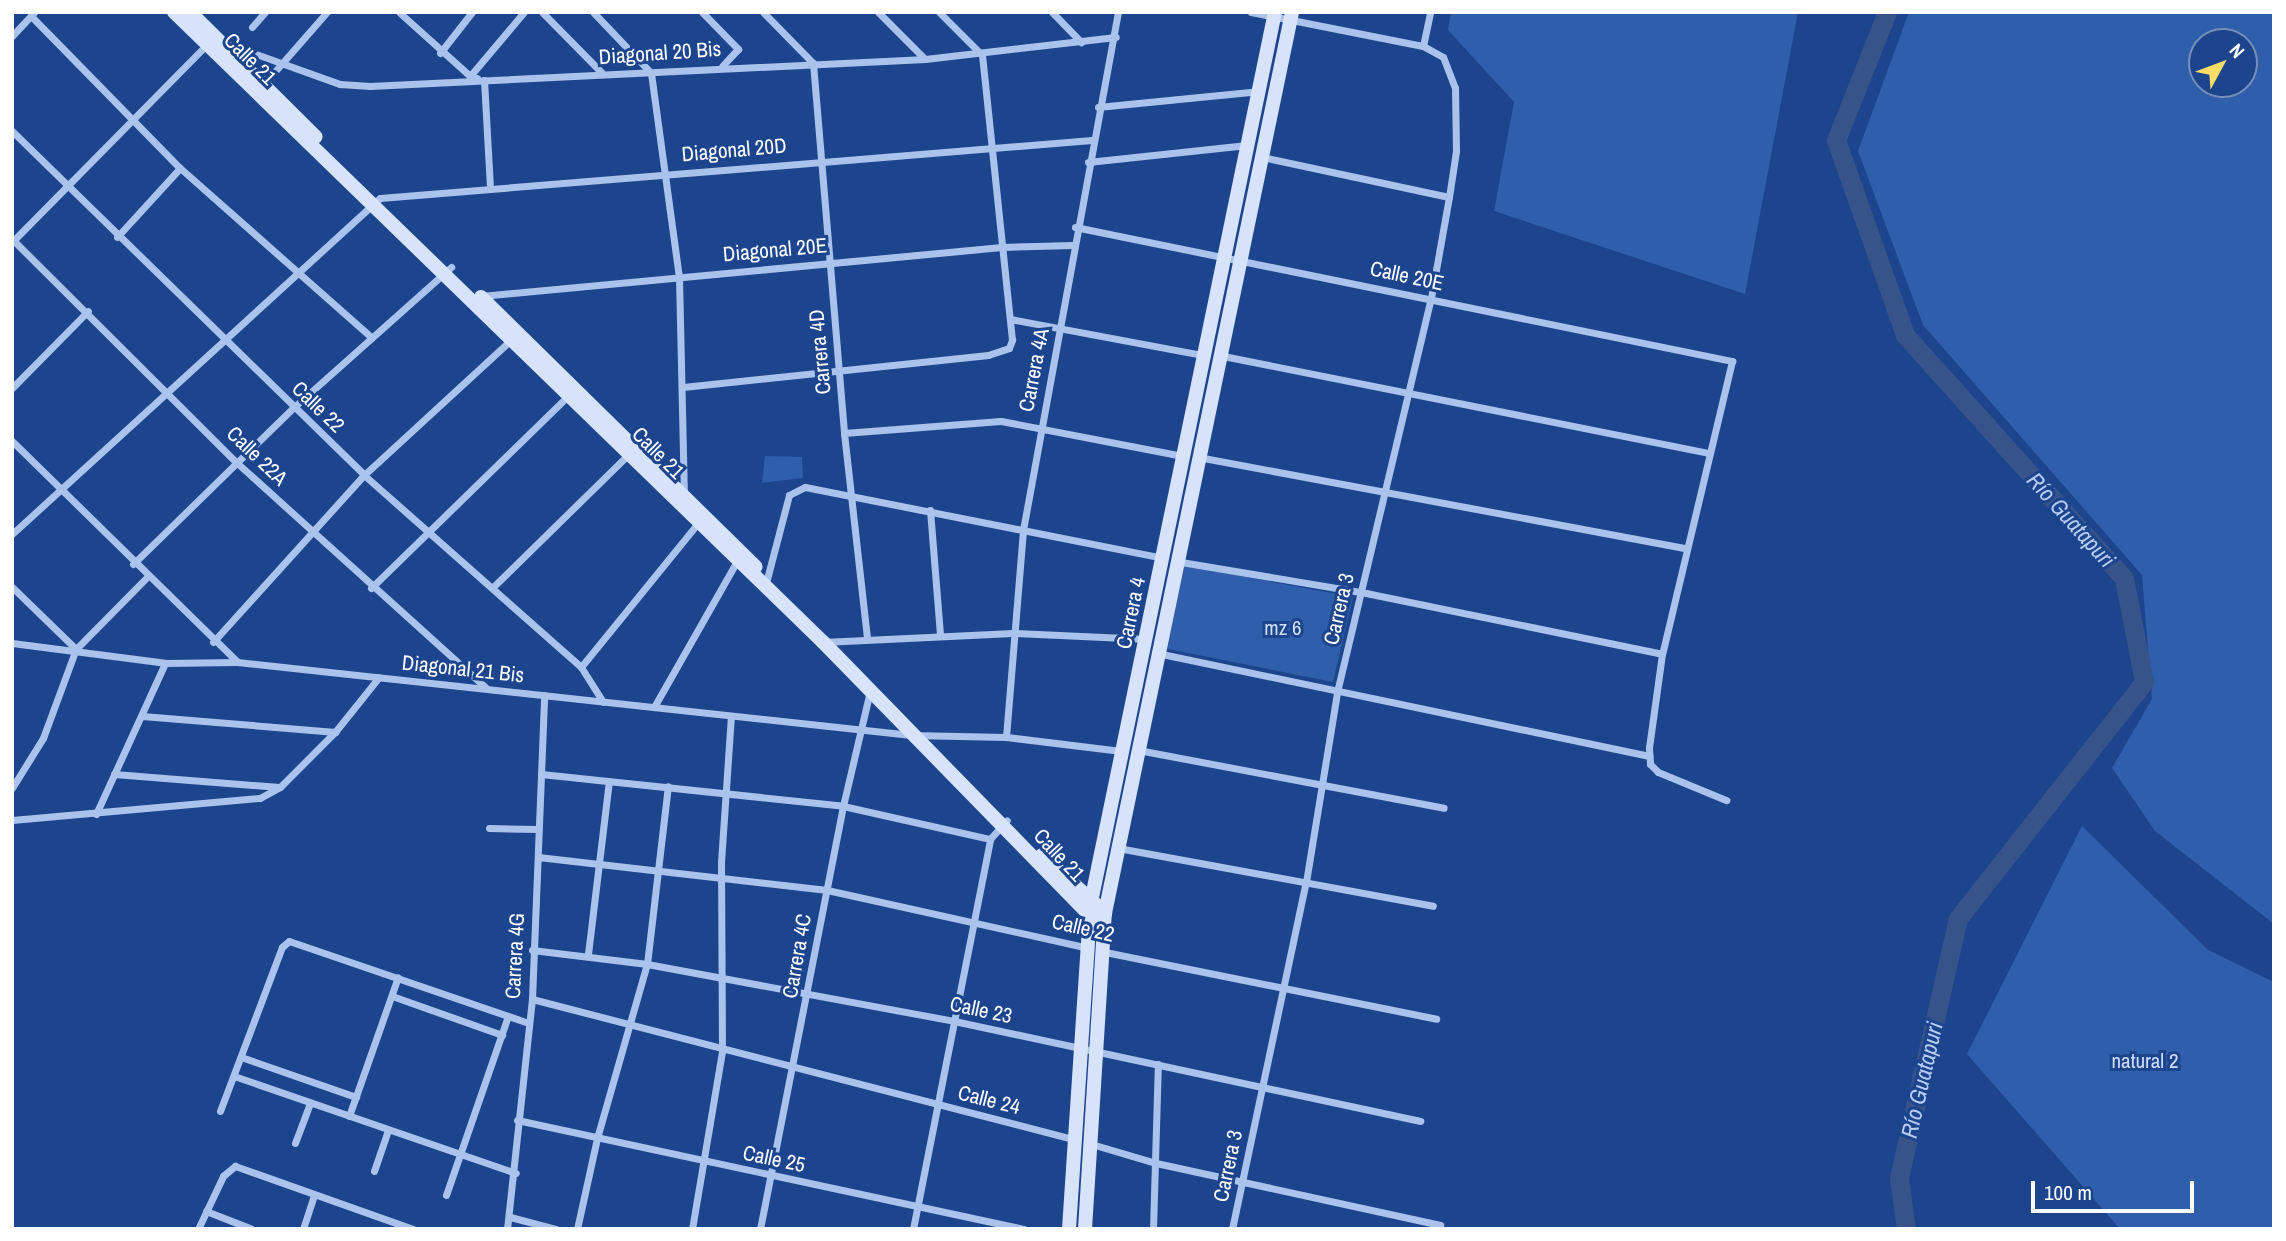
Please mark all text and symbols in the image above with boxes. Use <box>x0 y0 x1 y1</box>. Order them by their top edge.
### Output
street label: Calle 21 <box>219 28 281 90</box>
north arrow <box>2188 28 2258 98</box>
street label: Diagonal 20 Bis <box>598 36 722 70</box>
text: N <box>2224 38 2251 63</box>
street label: Diagonal 20D <box>680 133 788 167</box>
street label: Diagonal 20E <box>722 233 828 267</box>
street label: Calle 20E <box>1368 256 1446 296</box>
street label: Carrera 4D <box>804 308 836 396</box>
street label: Carrera 4A <box>1014 326 1054 414</box>
street label: Calle 22 <box>287 376 349 438</box>
street label: Calle 22A <box>221 421 293 491</box>
street label: Calle 21 <box>627 422 689 484</box>
water label: Río Guatapuri <box>2021 467 2121 573</box>
street label: Carrera 3 <box>1319 571 1359 647</box>
street label: Carrera 4 <box>1111 575 1151 651</box>
park label: mz 6 <box>1264 615 1302 641</box>
street label: Diagonal 21 Bis <box>401 650 525 688</box>
street label: Calle 21 <box>1028 823 1090 887</box>
street label: Calle 22 <box>1049 909 1117 947</box>
street label: Carrera 4G <box>500 912 530 1000</box>
street label: Carrera 4C <box>777 912 817 1000</box>
street label: Calle 23 <box>947 991 1015 1029</box>
water label: Río Guatapuri <box>1895 1019 1949 1141</box>
park label: natural 2 <box>2111 1048 2179 1074</box>
street label: Calle 24 <box>955 1080 1023 1120</box>
street label: Carrera 3 <box>1208 1128 1248 1204</box>
street label: Calle 25 <box>740 1140 808 1178</box>
scale bar <box>2034 1168 2197 1212</box>
text: 100 m <box>2044 1178 2092 1207</box>

